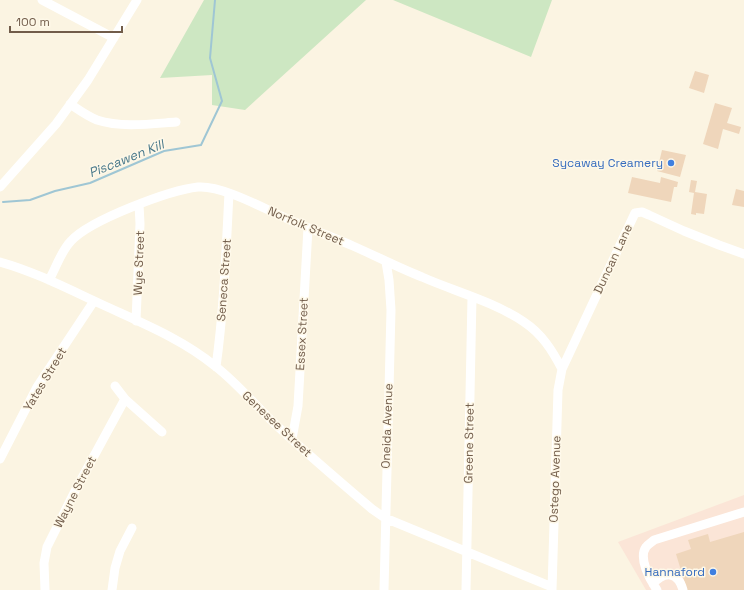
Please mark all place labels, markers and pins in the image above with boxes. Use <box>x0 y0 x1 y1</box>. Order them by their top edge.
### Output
place label: Sycaway Creamery <box>552 155 663 171</box>
marker: Sycaway Creamery <box>666 158 676 168</box>
place label: Hannaford <box>645 564 705 580</box>
marker: Hannaford <box>708 567 718 577</box>

